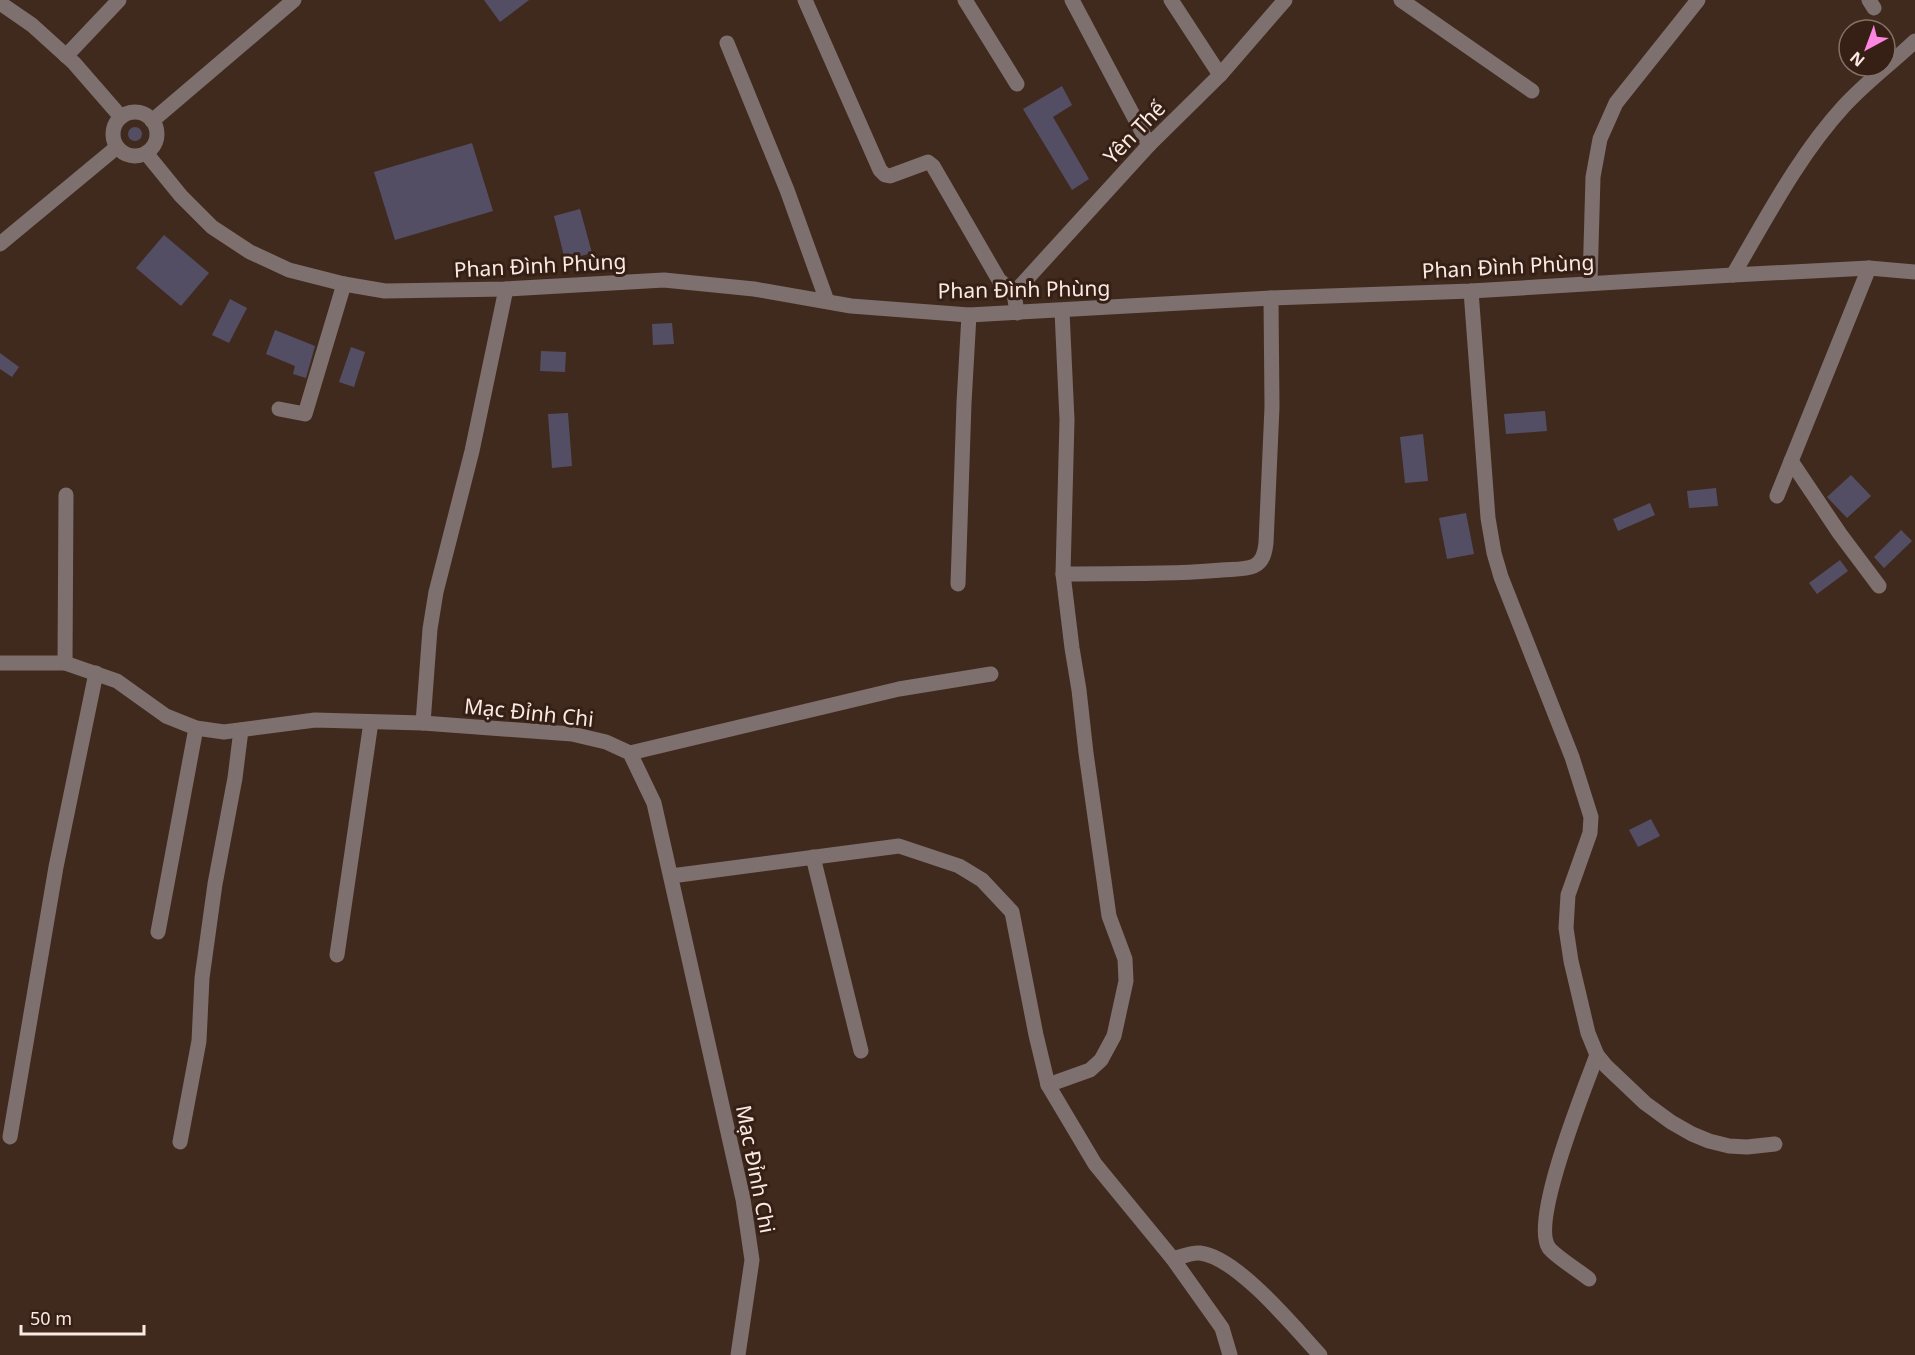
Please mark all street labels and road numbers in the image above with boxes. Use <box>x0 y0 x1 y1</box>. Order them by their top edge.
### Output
street label: Yên Thế <box>1097 94 1171 170</box>
street label: Phan Đình Phùng <box>453 247 627 283</box>
street label: Phan Đình Phùng <box>1421 248 1595 284</box>
street label: Phan Đình Phùng <box>937 273 1111 305</box>
street label: Mạc Đỉnh Chi <box>463 691 595 733</box>
street label: Mạc Đỉnh Chi <box>730 1102 782 1236</box>

